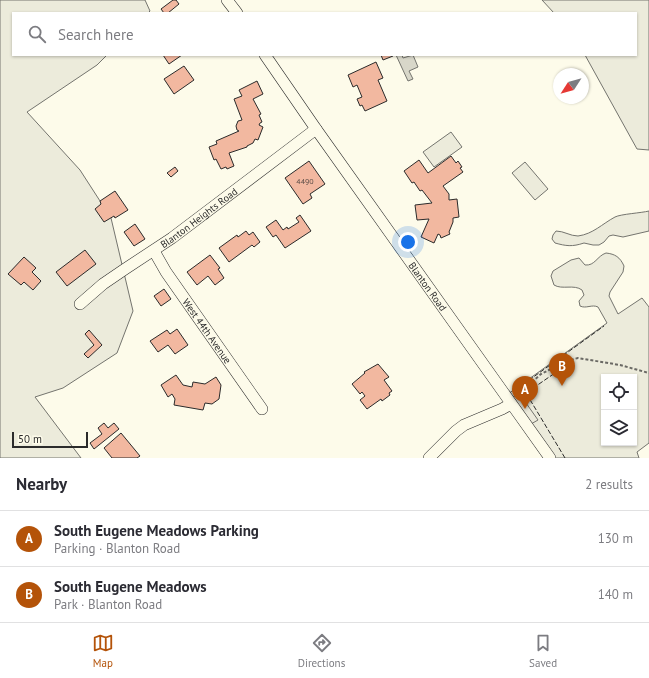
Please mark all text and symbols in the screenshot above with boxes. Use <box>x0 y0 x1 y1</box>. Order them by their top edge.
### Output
search box <box>12 12 637 56</box>
icon: search <box>26 23 48 45</box>
text: Search here <box>58 25 134 44</box>
north arrow <box>553 68 589 104</box>
house number: 4490 <box>296 176 314 186</box>
street label: Blanton Heights Road <box>158 185 240 251</box>
your location <box>398 232 418 252</box>
street label: Blanton Road <box>406 259 450 313</box>
street label: West 44th Avenue <box>180 296 235 366</box>
pin: B <box>549 353 575 386</box>
map controls <box>601 374 637 446</box>
button: locate <box>601 374 637 410</box>
pin: A <box>512 376 538 409</box>
button: layers <box>601 410 637 446</box>
scale bar <box>12 430 88 449</box>
text: 50 m <box>18 432 42 446</box>
text: Nearby <box>16 473 67 495</box>
text: 2 results <box>585 476 633 493</box>
text: South Eugene Meadows Parking <box>54 521 259 540</box>
text: A <box>25 530 33 547</box>
text: 130 m <box>598 530 633 547</box>
text: Parking · Blanton Road <box>54 540 180 557</box>
text: South Eugene Meadows <box>54 577 207 596</box>
text: B <box>25 586 33 603</box>
text: 140 m <box>598 586 633 603</box>
text: Park · Blanton Road <box>54 596 162 613</box>
tab: Map <box>92 632 114 670</box>
tab: Directions <box>298 632 345 670</box>
tab: Saved <box>529 632 557 670</box>

